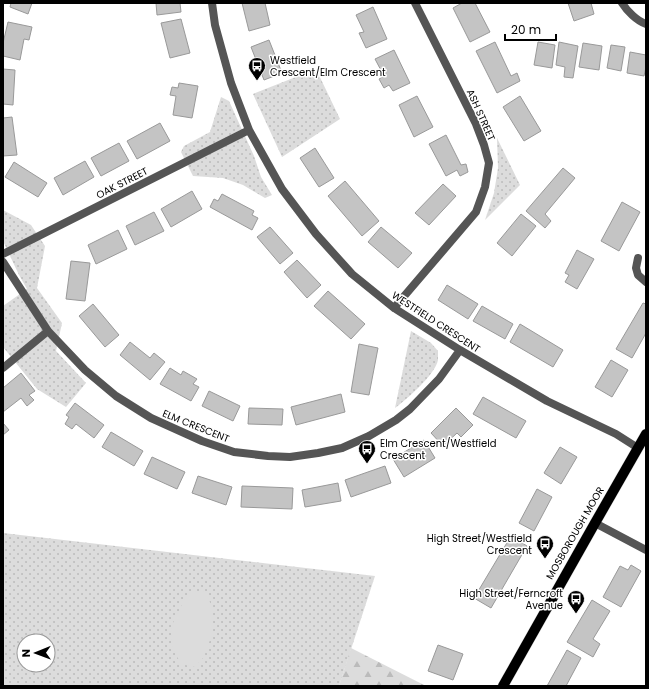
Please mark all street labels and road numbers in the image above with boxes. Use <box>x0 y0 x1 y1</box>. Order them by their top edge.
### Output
street label: ASH STREET <box>463 87 499 144</box>
street label: OAK STREET <box>94 163 151 202</box>
street label: WESTFIELD CRESCENT <box>389 288 484 357</box>
street label: ELM CRESCENT <box>160 406 232 446</box>
street label: MOSBOROUGH MOOR <box>542 484 608 582</box>

